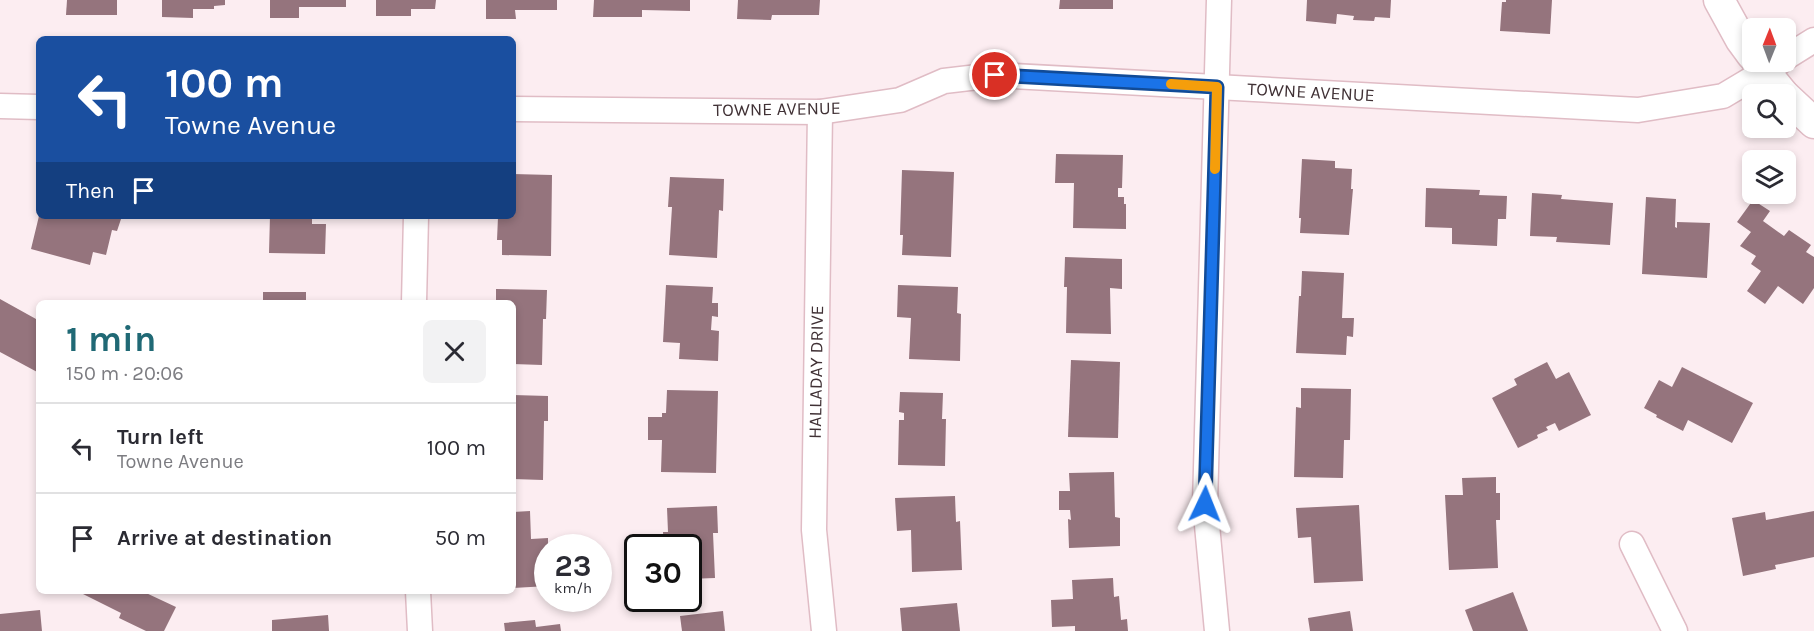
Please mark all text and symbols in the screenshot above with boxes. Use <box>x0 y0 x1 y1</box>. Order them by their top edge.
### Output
north arrow <box>1742 18 1796 72</box>
map controls <box>1742 18 1796 204</box>
pin <box>969 49 1020 100</box>
text: 100 m <box>165 58 284 108</box>
icon: arrive <box>978 58 1011 91</box>
icon: left <box>66 60 144 138</box>
street label: TOWNE AVENUE <box>1247 78 1375 106</box>
button: search <box>1742 84 1796 138</box>
street label: TOWNE AVENUE <box>713 97 841 121</box>
text: Towne Avenue <box>165 109 336 141</box>
button: layers <box>1742 150 1796 204</box>
icon: arrive <box>127 174 160 207</box>
text: Then <box>66 178 115 204</box>
street label: HALLADAY DRIVE <box>804 305 828 439</box>
text: 1 min <box>66 318 156 360</box>
button: close <box>423 320 486 383</box>
text: 150 m · 20:06 <box>66 362 184 385</box>
text: Turn left <box>117 424 204 450</box>
icon: left <box>66 432 99 465</box>
text: 100 m <box>427 435 486 461</box>
text: Towne Avenue <box>117 450 244 473</box>
position arrow <box>1173 472 1237 536</box>
icon: arrive <box>66 522 99 555</box>
text: Arrive at destination <box>117 525 332 551</box>
text: 50 m <box>435 525 486 551</box>
speed limit sign: 30 <box>624 534 702 612</box>
text: 23 <box>555 548 591 584</box>
text: km/h <box>554 579 592 597</box>

